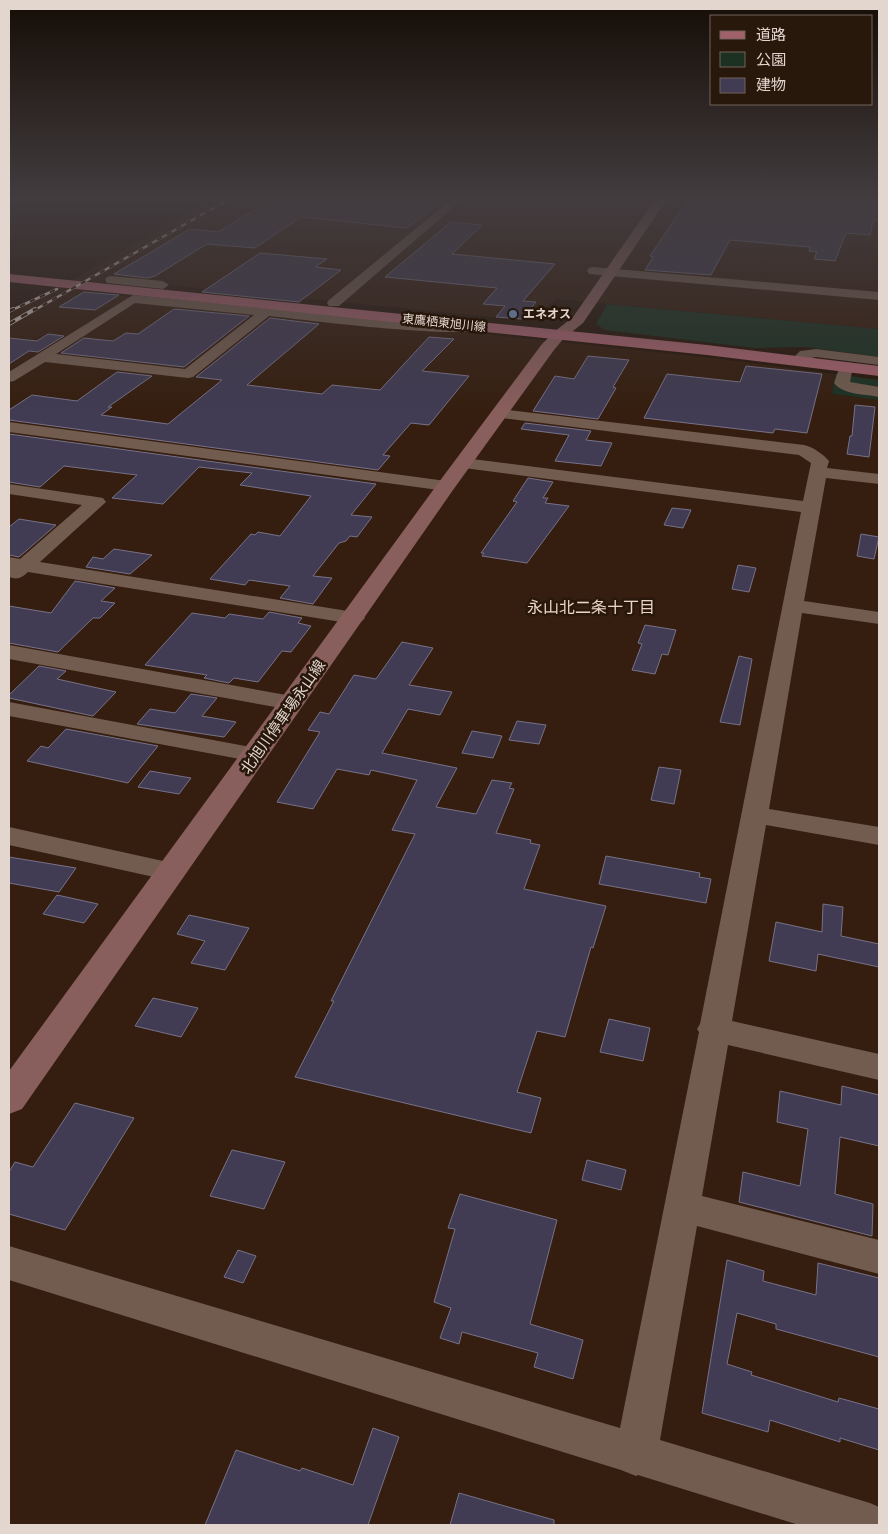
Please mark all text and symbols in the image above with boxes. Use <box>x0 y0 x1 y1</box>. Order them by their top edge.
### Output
legend <box>710 15 873 105</box>
text: 道路 <box>756 26 786 44</box>
text: 公園 <box>756 51 786 69</box>
text: 建物 <box>756 76 786 94</box>
place label: エネオス <box>523 307 571 321</box>
marker: エネオス <box>507 308 519 320</box>
street label: 東鷹栖東旭川線 <box>401 312 487 334</box>
district label: 永山北二条十丁目 <box>527 598 655 618</box>
street label: 北旭川停車場永山線 <box>237 657 329 777</box>

